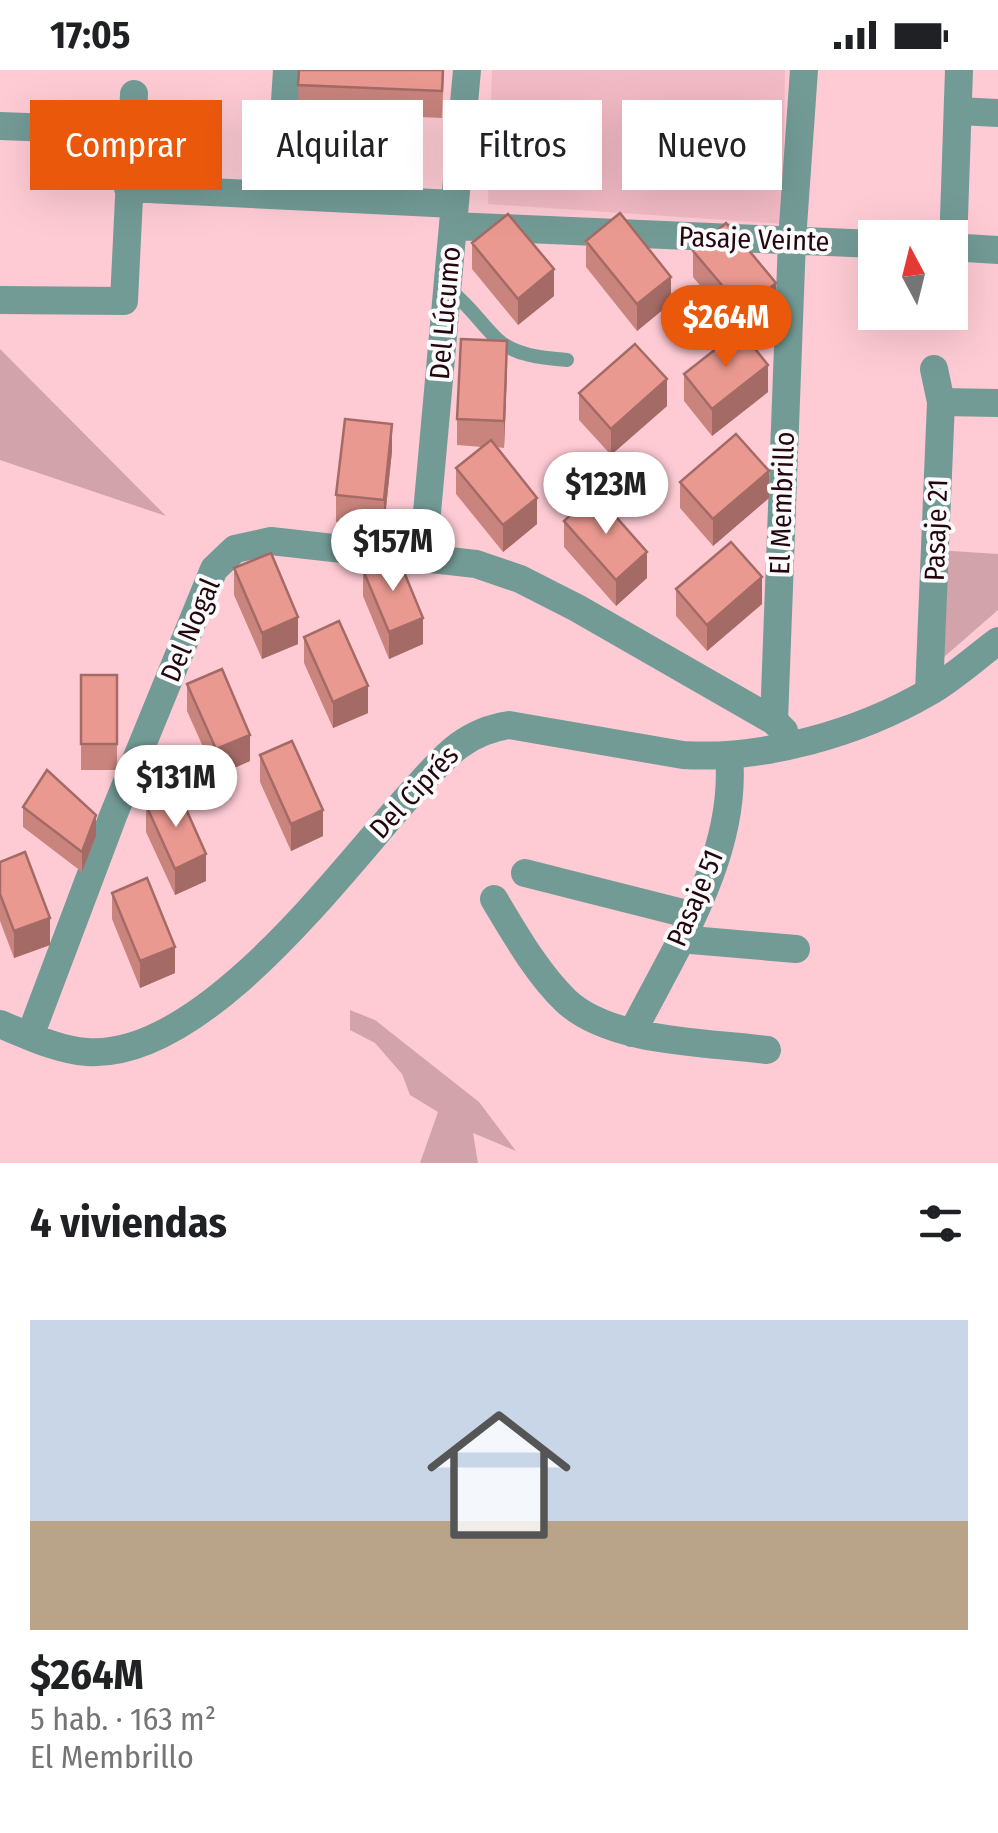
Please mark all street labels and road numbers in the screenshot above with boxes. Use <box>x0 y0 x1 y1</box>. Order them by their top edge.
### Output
street label: Pasaje Veinte <box>678 220 830 258</box>
street label: Del Lúcumo <box>423 245 467 381</box>
street label: El Membrillo <box>763 431 801 575</box>
street label: Pasaje 21 <box>918 478 954 582</box>
street label: Del Nogal <box>153 573 227 687</box>
street label: Del Ciprés <box>363 739 465 845</box>
street label: Pasaje 51 <box>660 845 730 951</box>

